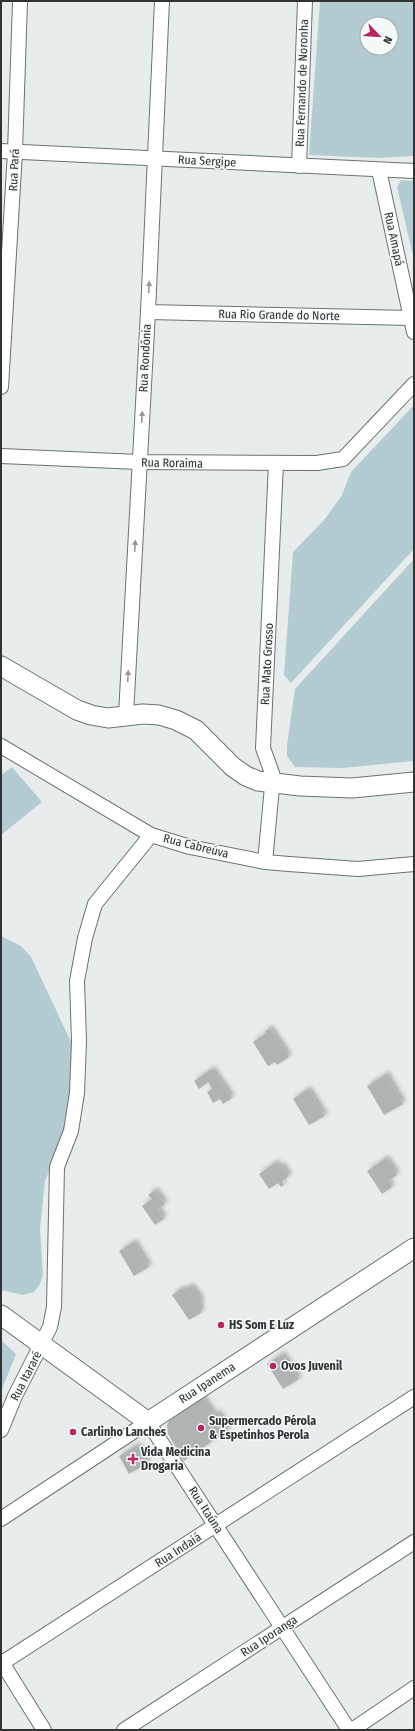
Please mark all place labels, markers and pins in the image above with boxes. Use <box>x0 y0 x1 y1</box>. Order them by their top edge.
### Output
place label: HS Som E Luz <box>229 1318 294 1332</box>
marker: HS Som E Luz <box>216 1320 226 1330</box>
place label: Ovos Juvenil <box>281 1359 343 1373</box>
marker: Ovos Juvenil <box>268 1361 278 1371</box>
place label: Supermercado Pérola & Espetinhos Perola <box>209 1414 316 1442</box>
marker: Supermercado Pérola & Espetinhos Perola <box>196 1423 206 1433</box>
place label: Carlinho Lanches <box>81 1425 167 1439</box>
marker: Carlinho Lanches <box>68 1427 78 1437</box>
place label: Vida Medicina Drogaria <box>140 1445 210 1473</box>
marker: Vida Medicina Drogaria <box>128 1454 138 1464</box>

